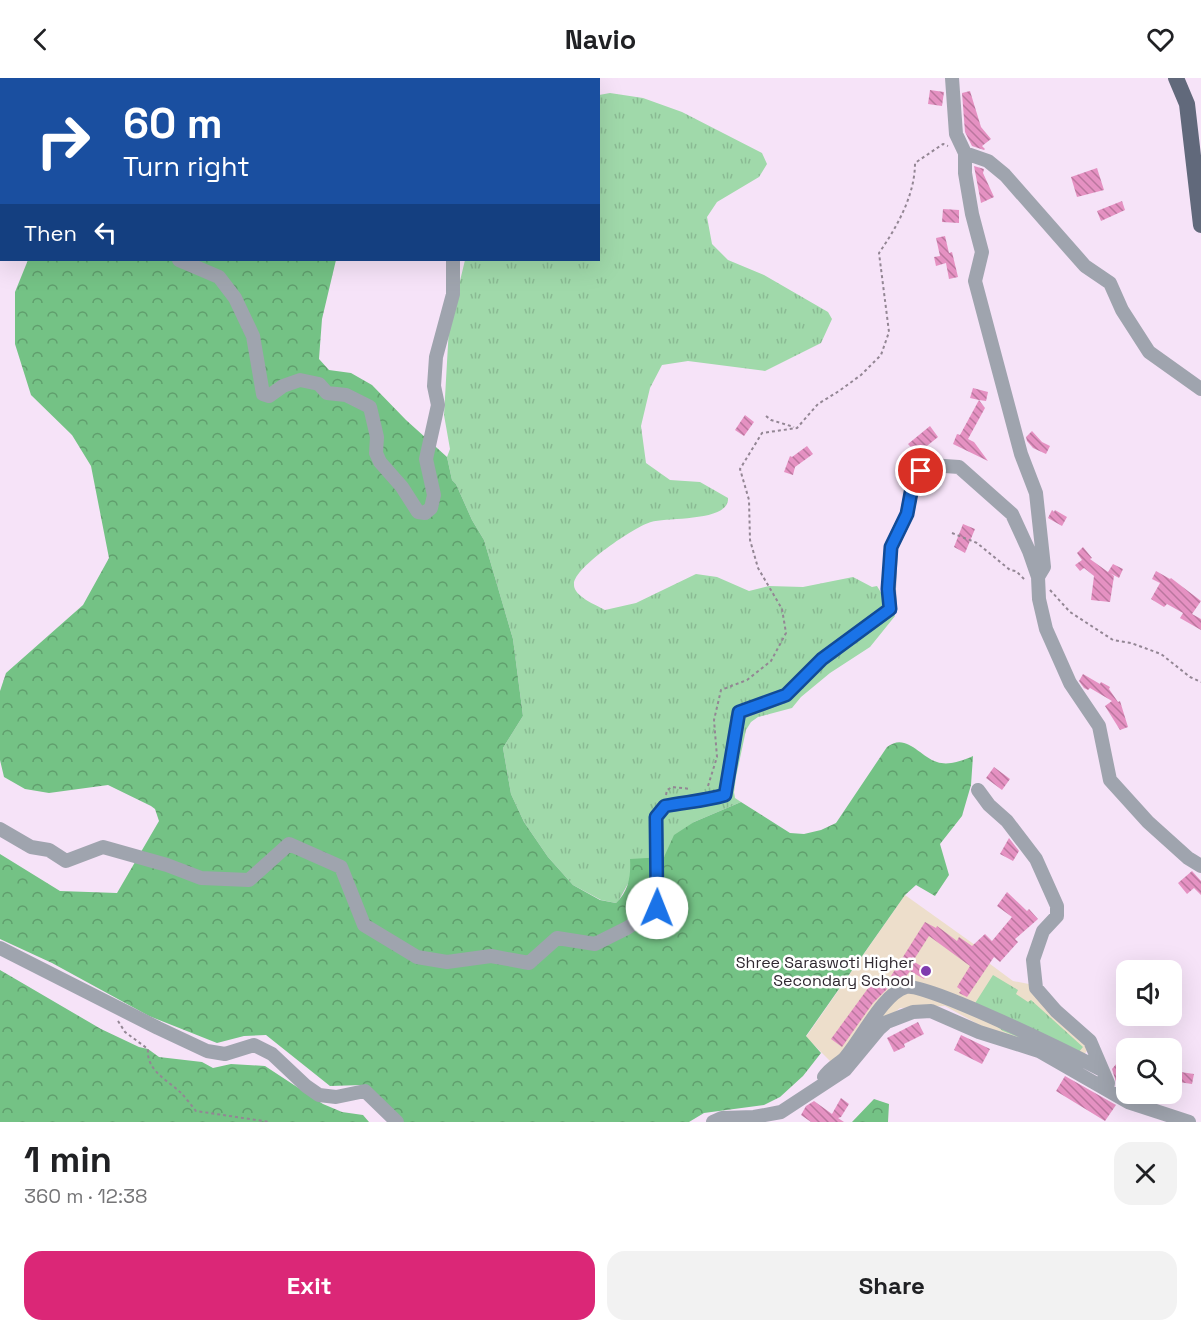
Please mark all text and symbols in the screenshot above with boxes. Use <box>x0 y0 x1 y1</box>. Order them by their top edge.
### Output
text: Navio <box>565 22 636 57</box>
icon: back <box>24 23 57 56</box>
icon: heart <box>1144 23 1177 56</box>
text: 60 m <box>123 97 223 150</box>
icon: right <box>24 102 102 180</box>
text: Turn right <box>123 149 250 184</box>
icon: left <box>89 216 122 249</box>
text: Then <box>24 219 77 247</box>
pin <box>895 445 946 496</box>
icon: arrive <box>904 454 937 487</box>
position arrow <box>625 876 689 940</box>
place label: Shree Saraswoti Higher Secondary School <box>736 952 914 991</box>
map controls <box>1116 960 1182 1104</box>
button: sound <box>1116 960 1182 1026</box>
marker: Shree Saraswoti Higher Secondary School <box>919 964 933 978</box>
button: search <box>1116 1038 1182 1104</box>
text: 1 min <box>24 1137 112 1183</box>
button: close <box>1114 1142 1177 1205</box>
text: 360 m · 12:38 <box>24 1183 148 1209</box>
button: Exit <box>24 1251 595 1320</box>
button: Share <box>607 1251 1177 1320</box>

